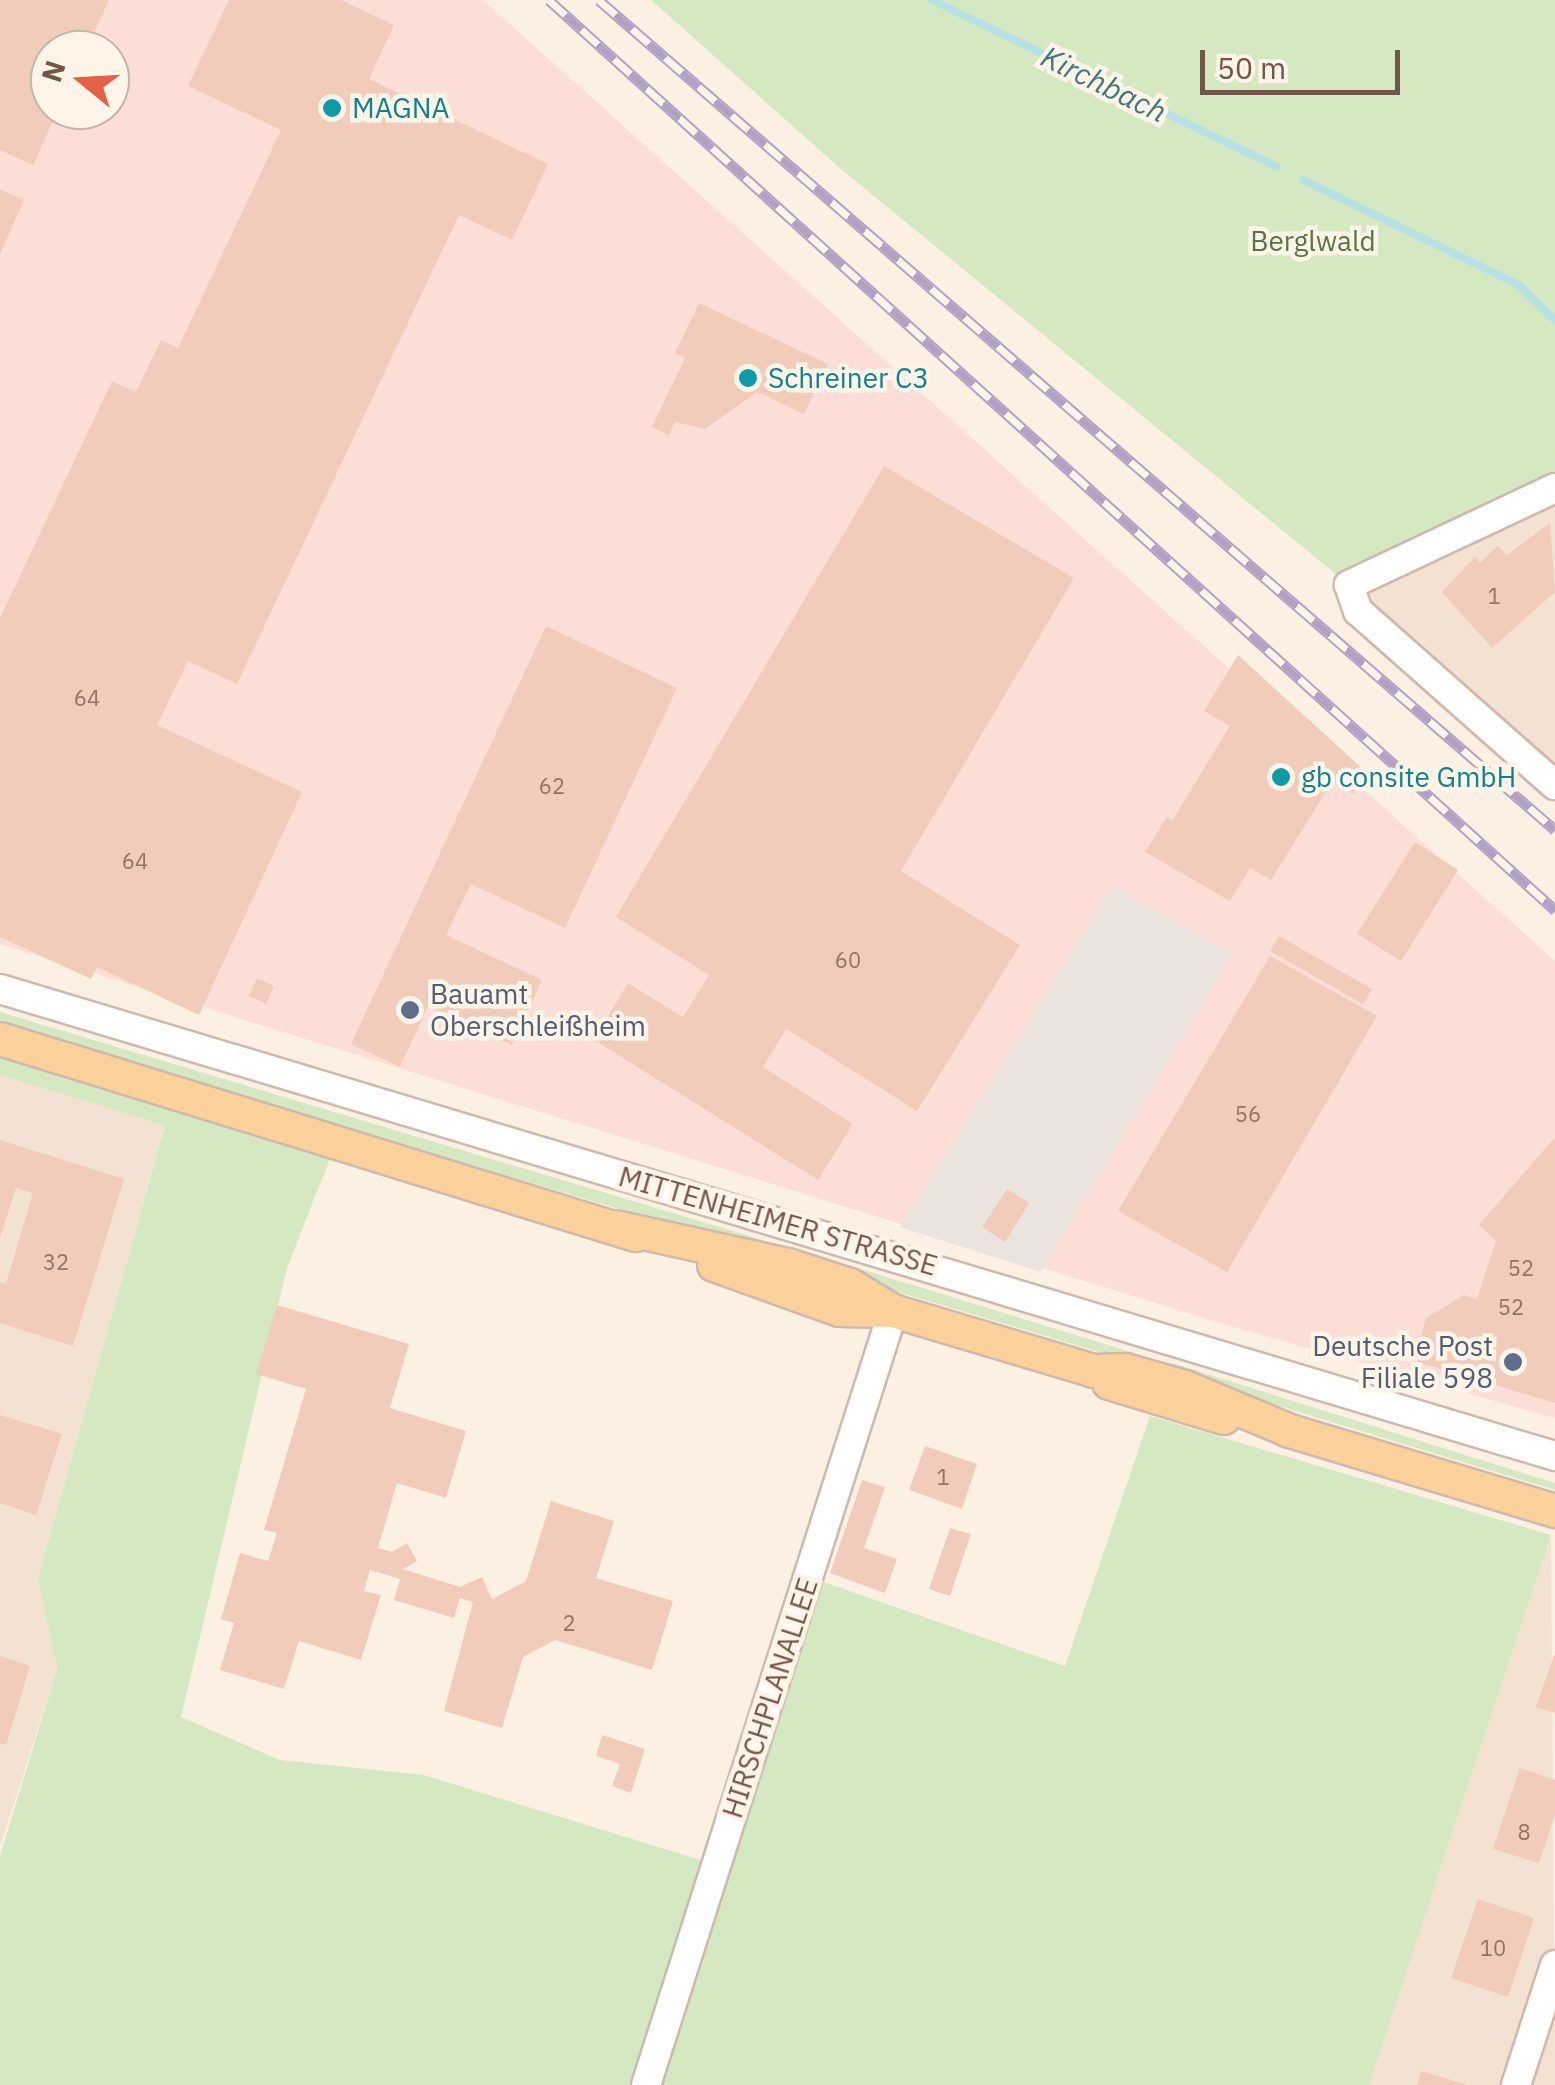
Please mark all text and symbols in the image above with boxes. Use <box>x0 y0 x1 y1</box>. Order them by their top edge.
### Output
north arrow <box>30 30 130 130</box>
scale bar <box>1205 30 1405 92</box>
water label: Kirchbach <box>1035 38 1173 130</box>
text: 50 m <box>1217 48 1286 87</box>
text: N <box>32 56 74 87</box>
place label: MAGNA <box>352 91 449 125</box>
marker: MAGNA <box>321 97 343 119</box>
park label: Berglwald <box>1250 224 1376 258</box>
place label: Schreiner C3 <box>768 361 929 395</box>
marker: Schreiner C3 <box>737 367 759 389</box>
house number: 1 <box>1487 583 1501 609</box>
house number: 64 <box>74 685 100 711</box>
place label: gb consite GmbH <box>1301 760 1516 794</box>
marker: gb consite GmbH <box>1270 766 1292 788</box>
house number: 62 <box>539 773 565 799</box>
house number: 64 <box>122 848 148 874</box>
house number: 60 <box>835 947 861 973</box>
place label: Bauamt Oberschleißheim <box>430 977 646 1043</box>
marker: Bauamt Oberschleißheim <box>399 999 421 1021</box>
house number: 56 <box>1235 1101 1261 1127</box>
street label: MITTENHEIMER STRASSE <box>615 1159 941 1283</box>
house number: 32 <box>43 1249 69 1275</box>
house number: 52 <box>1508 1255 1534 1281</box>
house number: 52 <box>1498 1294 1524 1320</box>
place label: Deutsche Post Filiale 598 <box>1312 1329 1493 1395</box>
marker: Deutsche Post Filiale 598 <box>1502 1351 1524 1373</box>
house number: 1 <box>936 1464 950 1490</box>
street label: HIRSCHPLANALLEE <box>715 1574 825 1822</box>
house number: 2 <box>562 1610 576 1636</box>
house number: 8 <box>1517 1819 1531 1845</box>
house number: 10 <box>1480 1935 1506 1961</box>

